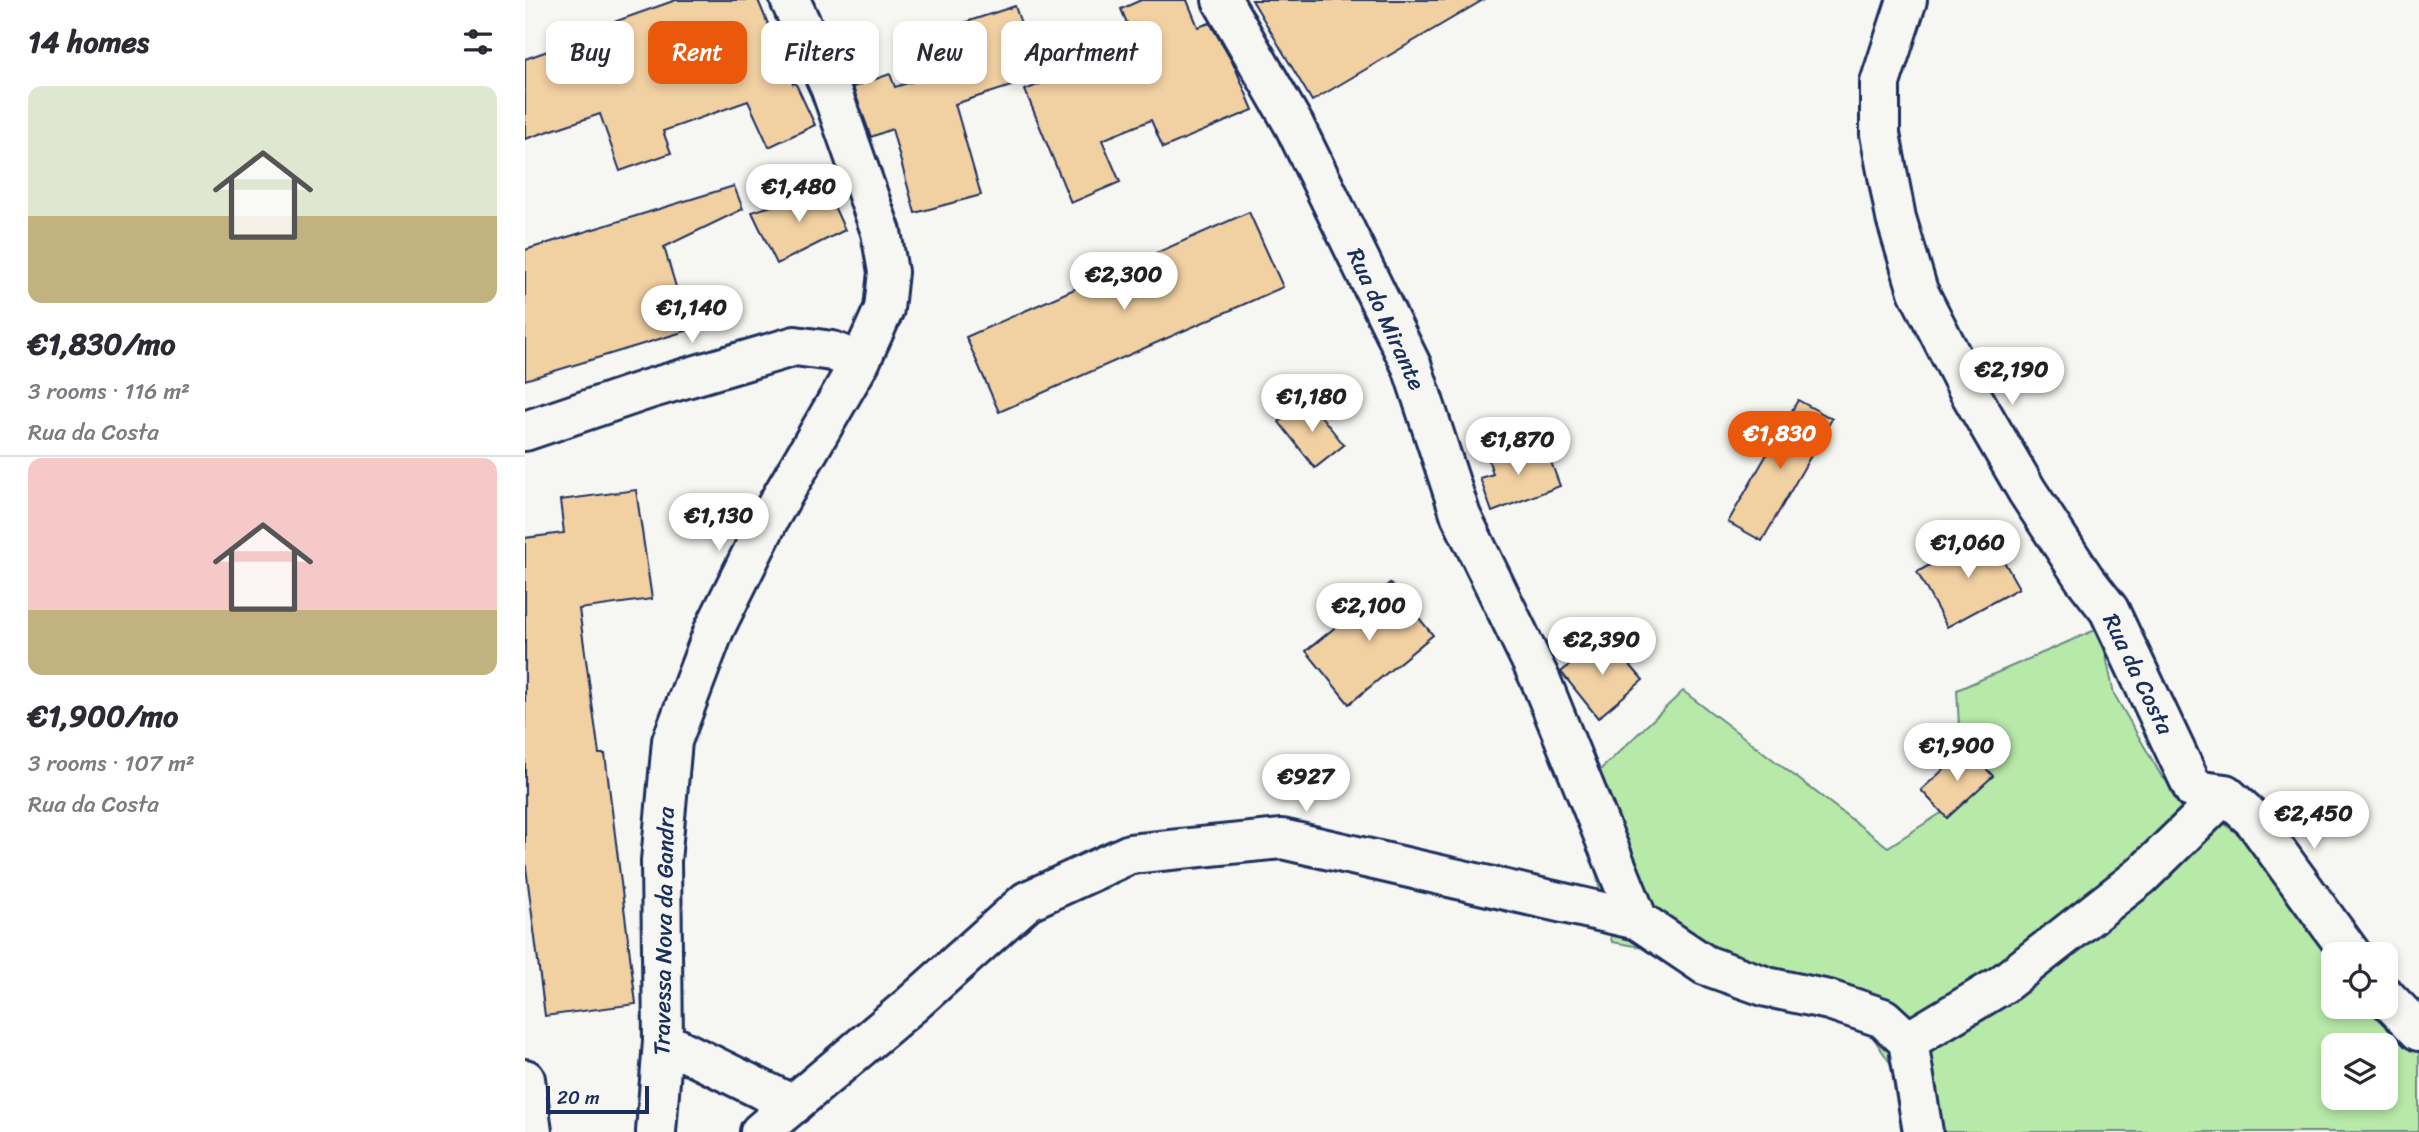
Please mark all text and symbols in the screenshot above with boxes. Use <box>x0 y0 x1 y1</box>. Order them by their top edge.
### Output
text: 14 homes <box>28 15 149 69</box>
chip: Buy <box>546 21 634 84</box>
chip: Rent <box>648 21 747 84</box>
chip: Filters <box>761 21 879 84</box>
chip: New <box>893 21 987 84</box>
chip: Apartment <box>1001 21 1162 84</box>
icon: filters <box>459 23 497 61</box>
icon: home <box>200 132 326 258</box>
pin: €1,480 <box>742 164 856 224</box>
text: €1,480 <box>762 166 836 207</box>
street label: Rua do Mirante <box>1335 241 1437 397</box>
pin: €2,300 <box>1067 252 1181 312</box>
text: €2,300 <box>1086 254 1162 295</box>
pin: €1,140 <box>635 286 749 345</box>
text: €1,140 <box>657 287 727 328</box>
text: €1,830/mo <box>28 317 176 371</box>
pin: €2,190 <box>1955 348 2069 407</box>
text: €2,190 <box>1975 349 2049 390</box>
text: 3 rooms · 116 m² <box>28 371 190 412</box>
pin: €1,180 <box>1255 374 1369 434</box>
text: €1,180 <box>1277 376 1347 417</box>
text: Rua da Costa <box>28 412 159 453</box>
pin: €1,830 <box>1723 412 1837 471</box>
text: €1,830 <box>1744 413 1816 454</box>
pin: €1,870 <box>1461 418 1575 477</box>
text: €1,870 <box>1482 419 1554 460</box>
pin: €1,130 <box>662 494 776 553</box>
text: €1,130 <box>685 495 753 536</box>
icon: home <box>200 504 326 630</box>
pin: €1,060 <box>1911 520 2025 580</box>
text: €1,060 <box>1931 522 2005 563</box>
pin: €2,100 <box>1312 584 1426 643</box>
text: €2,100 <box>1332 585 1406 626</box>
street label: Rua da Costa <box>2091 606 2185 742</box>
pin: €2,390 <box>1545 618 1659 677</box>
text: €2,390 <box>1564 619 1640 660</box>
text: €1,900/mo <box>28 689 178 743</box>
pin: €1,900 <box>1900 724 2014 783</box>
text: €1,900 <box>1920 725 1994 766</box>
text: 3 rooms · 107 m² <box>28 743 195 784</box>
pin: €927 <box>1265 754 1347 814</box>
text: €927 <box>1278 756 1334 797</box>
text: Rua da Costa <box>28 784 159 825</box>
pin: €2,450 <box>2257 792 2371 851</box>
text: €2,450 <box>2275 793 2353 834</box>
street label: Travessa Nova da Gandra <box>641 806 687 1056</box>
map controls <box>2321 942 2398 1110</box>
button: locate <box>2321 942 2398 1019</box>
button: layers <box>2321 1033 2398 1110</box>
text: 20 m <box>557 1081 600 1114</box>
scale bar <box>546 1083 649 1115</box>

